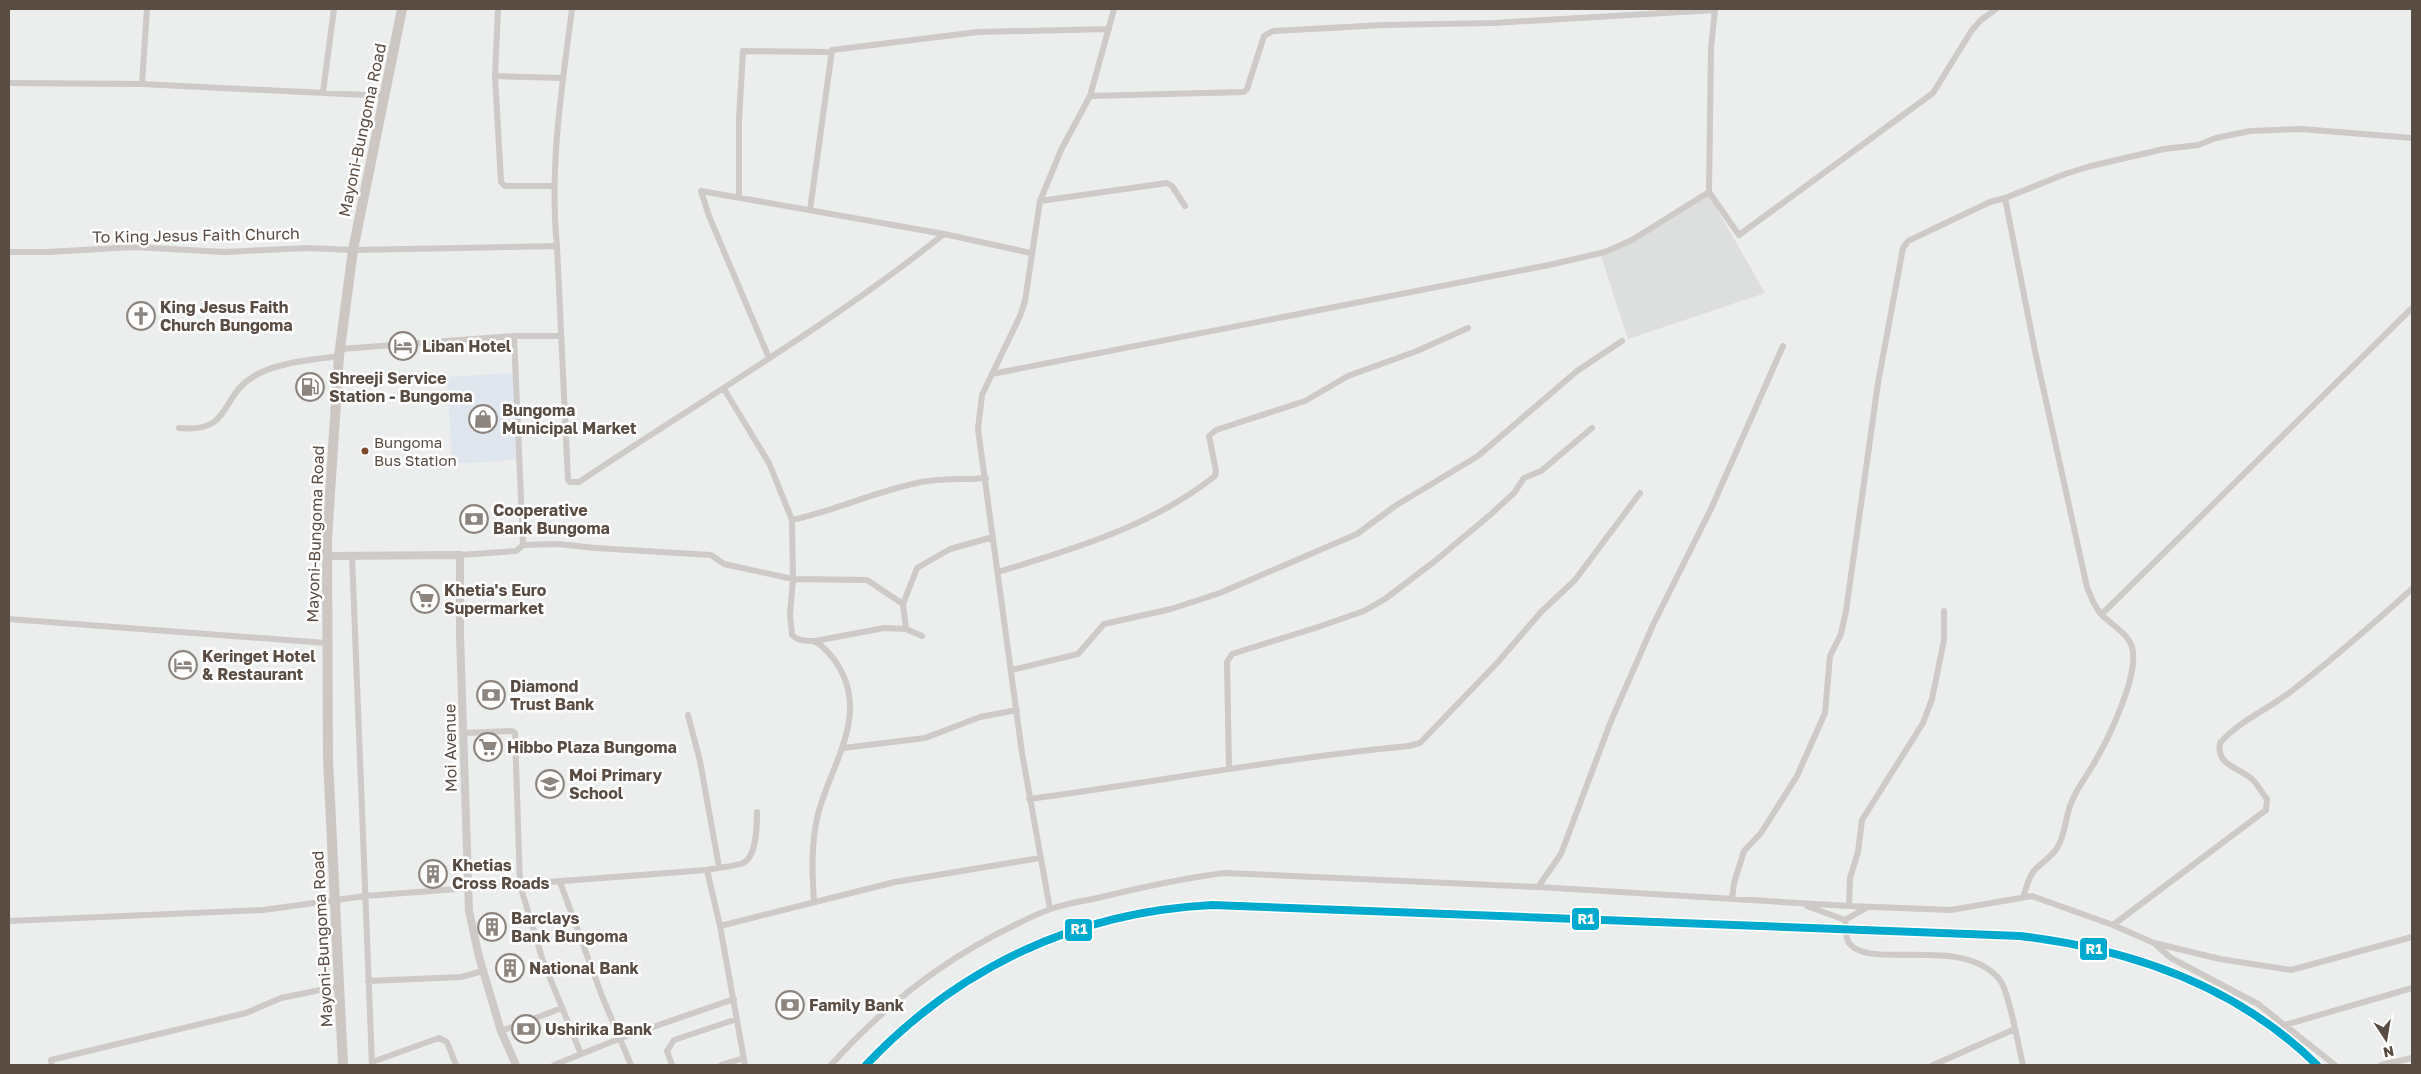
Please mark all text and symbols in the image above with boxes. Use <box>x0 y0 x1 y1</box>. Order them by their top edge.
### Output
street label: Mayoni-Bungoma Road <box>334 41 390 219</box>
street label: To King Jesus Faith Church <box>92 223 300 247</box>
place label: King Jesus Faith Church Bungoma <box>160 297 293 335</box>
church icon: King Jesus Faith Church Bungoma <box>126 301 156 331</box>
hotel icon: Liban Hotel <box>388 331 418 361</box>
place label: Liban Hotel <box>422 336 512 356</box>
place label: Shreeji Service Station - Bungoma <box>329 368 473 406</box>
fuel station icon: Shreeji Service Station - Bungoma <box>295 372 325 402</box>
place label: Bungoma Municipal Market <box>502 400 636 438</box>
shop icon: Bungoma Municipal Market <box>468 404 498 434</box>
place label: Bungoma Bus Station <box>374 433 457 469</box>
street label: Mayoni-Bungoma Road <box>302 445 328 623</box>
marker: Bungoma Bus Station <box>360 446 370 456</box>
place label: Cooperative Bank Bungoma <box>493 500 610 538</box>
bank icon: Cooperative Bank Bungoma <box>459 504 489 534</box>
place label: Khetia's Euro Supermarket <box>444 580 547 618</box>
supermarket icon: Khetia's Euro Supermarket <box>410 584 440 614</box>
place label: Keringet Hotel & Restaurant <box>202 646 316 684</box>
hotel icon: Keringet Hotel & Restaurant <box>168 650 198 680</box>
place label: Diamond Trust Bank <box>510 676 595 714</box>
bank icon: Diamond Trust Bank <box>476 680 506 710</box>
street label: Moi Avenue <box>439 704 461 792</box>
supermarket icon: Hibbo Plaza Bungoma <box>473 732 503 762</box>
place label: Hibbo Plaza Bungoma <box>507 737 677 757</box>
place label: Moi Primary School <box>569 765 662 803</box>
school or university icon: Moi Primary School <box>535 769 565 799</box>
street label: Mayoni-Bungoma Road <box>307 850 337 1028</box>
place label: Khetias Cross Roads <box>452 855 549 893</box>
building icon: Khetias Cross Roads <box>418 859 448 889</box>
line badge: R1 <box>1571 907 1600 931</box>
place label: Barclays Bank Bungoma <box>511 908 628 946</box>
text: R1 <box>1578 910 1594 927</box>
building icon: Barclays Bank Bungoma <box>477 912 507 942</box>
line badge: R1 <box>1064 918 1093 942</box>
text: R1 <box>1071 920 1087 937</box>
line badge: R1 <box>2079 937 2108 961</box>
text: R1 <box>2086 940 2102 957</box>
building icon: National Bank <box>495 953 525 983</box>
place label: National Bank <box>529 958 639 978</box>
bank icon: Family Bank <box>775 990 805 1020</box>
place label: Family Bank <box>809 995 905 1015</box>
bank icon: Ushirika Bank <box>511 1014 541 1044</box>
north arrow <box>2361 1014 2411 1064</box>
place label: Ushirika Bank <box>545 1019 653 1039</box>
text: N <box>2382 1043 2396 1062</box>

